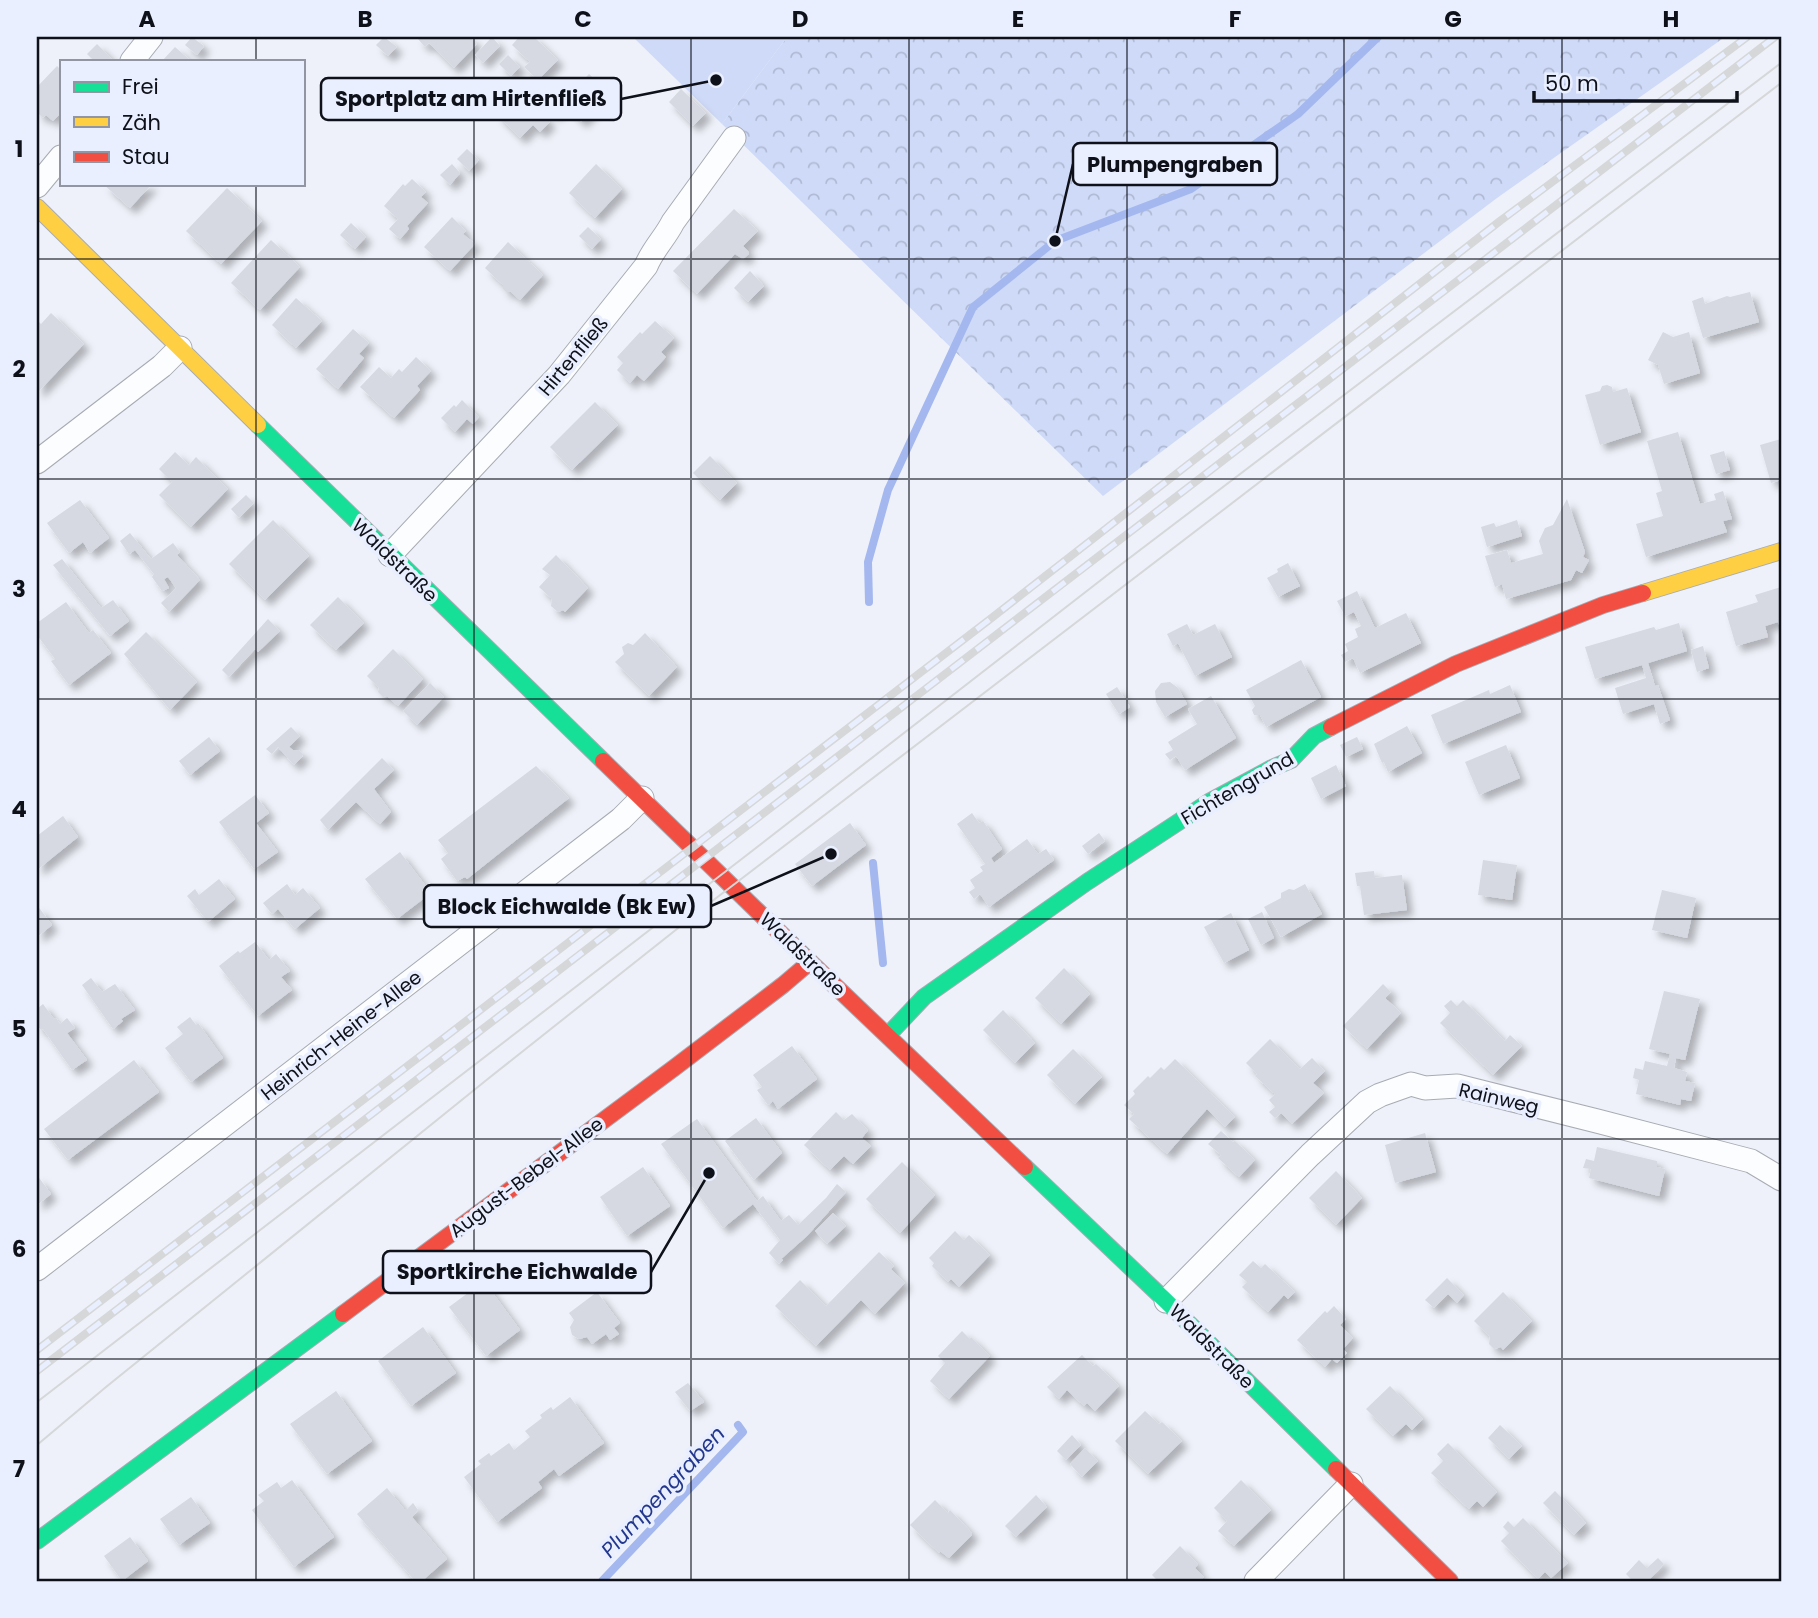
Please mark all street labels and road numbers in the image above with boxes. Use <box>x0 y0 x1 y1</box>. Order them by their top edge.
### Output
street label: Hirtenfließ <box>532 311 615 402</box>
street label: Waldstraße <box>346 512 444 608</box>
street label: Fichtengrund <box>1176 745 1299 832</box>
street label: Waldstraße <box>754 906 852 1002</box>
street label: Heinrich-Heine-Allee <box>255 964 427 1107</box>
street label: Rainweg <box>1456 1076 1542 1121</box>
street label: August-Bebel-Allee <box>444 1111 609 1244</box>
street label: Waldstraße <box>1163 1298 1260 1395</box>

